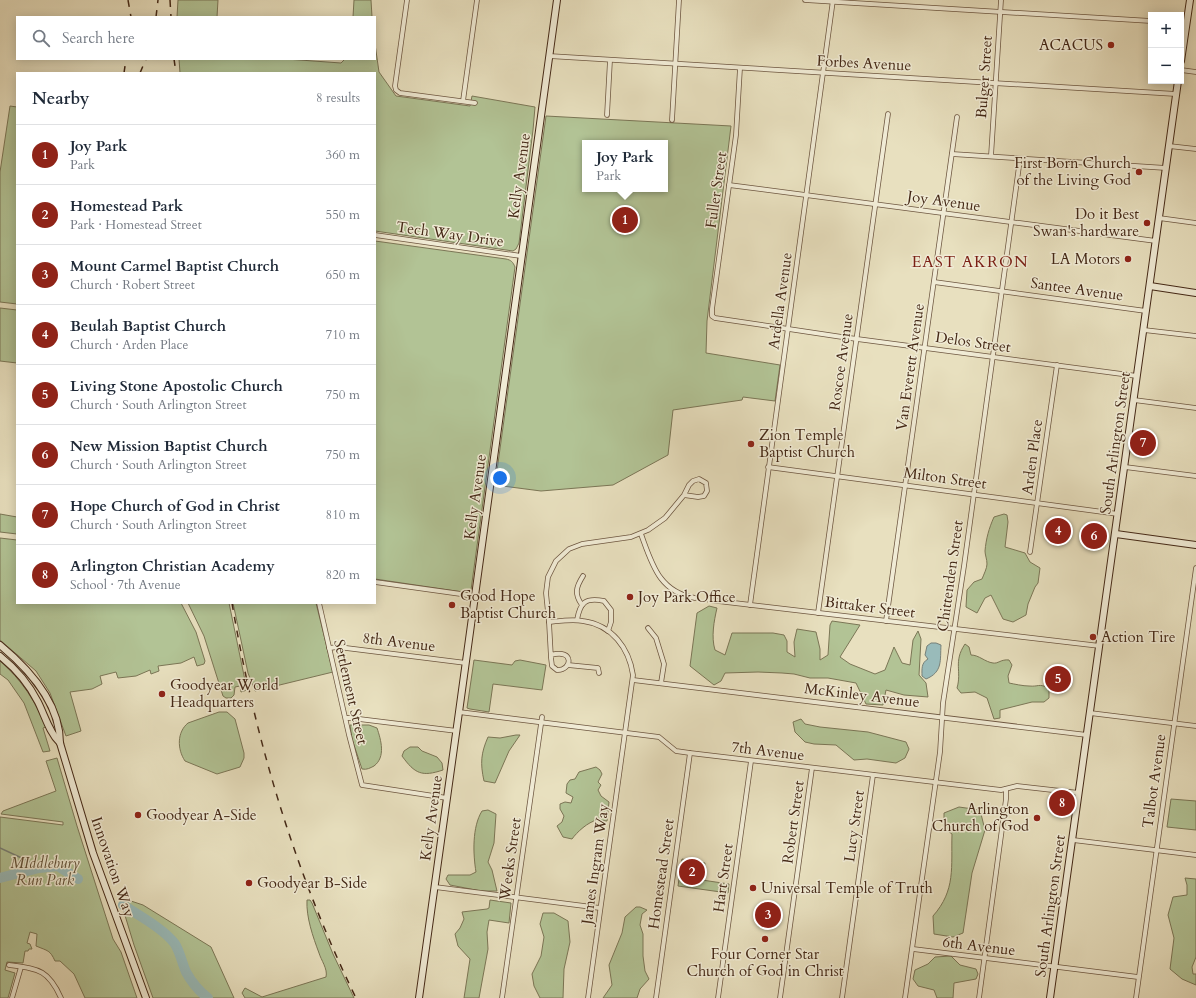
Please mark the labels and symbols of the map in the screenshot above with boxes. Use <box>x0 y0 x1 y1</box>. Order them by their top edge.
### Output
street label: Bulger Street <box>971 35 997 119</box>
place label: ACACUS <box>1039 35 1103 55</box>
marker: ACACUS <box>1106 40 1116 50</box>
street label: Forbes Avenue <box>816 51 912 75</box>
street label: Kelly Avenue <box>503 132 535 220</box>
street label: Fuller Street <box>701 150 731 229</box>
place label: First Born Church of the Living God <box>1014 153 1132 190</box>
marker: First Born Church of the Living God <box>1134 167 1144 177</box>
street label: Joy Avenue <box>904 186 982 216</box>
place label: Do it Best Swan's hardware <box>1033 204 1139 241</box>
pin: 1 <box>612 205 638 235</box>
street label: Tech Way Drive <box>395 217 505 251</box>
marker: Do it Best Swan's hardware <box>1142 218 1152 228</box>
place label: LA Motors <box>1051 249 1120 269</box>
street label: Ardella Avenue <box>763 251 797 351</box>
district label: EAST AKRON <box>911 251 1029 273</box>
marker: LA Motors <box>1123 254 1133 264</box>
street label: Santee Avenue <box>1029 273 1125 305</box>
street label: Van Everett Avenue <box>891 302 929 432</box>
street label: Roscoe Avenue <box>824 312 858 412</box>
street label: Delos Street <box>934 327 1012 357</box>
street label: South Arlington Street <box>1095 370 1135 515</box>
street label: Arden Place <box>1017 418 1047 496</box>
place label: Zion Temple Baptist Church <box>759 425 856 462</box>
pin: 7 <box>1130 428 1156 458</box>
marker: Zion Temple Baptist Church <box>746 439 756 449</box>
street label: Kelly Avenue <box>459 453 491 541</box>
street label: Milton Street <box>902 462 988 494</box>
your location <box>490 468 510 488</box>
pin: 4 <box>1045 516 1071 546</box>
street label: Chittenden Street <box>932 519 968 633</box>
pin: 6 <box>1081 521 1107 551</box>
place label: Good Hope Baptist Church <box>460 586 557 623</box>
place label: Joy Park Office <box>636 587 736 607</box>
marker: Joy Park Office <box>625 592 635 602</box>
street label: Bittaker Street <box>824 592 917 622</box>
marker: Good Hope Baptist Church <box>447 600 457 610</box>
place label: Action Tire <box>1101 627 1176 647</box>
street label: 8th Avenue <box>361 628 437 656</box>
marker: Action Tire <box>1088 632 1098 642</box>
street label: Settlement Street <box>329 637 373 747</box>
pin: 5 <box>1045 664 1071 694</box>
place label: Goodyear World Headquarters <box>170 675 279 712</box>
street label: McKinley Avenue <box>803 678 921 712</box>
marker: Goodyear World Headquarters <box>157 689 167 699</box>
street label: Talbot Avenue <box>1137 732 1171 829</box>
street label: 7th Avenue <box>730 737 806 765</box>
street label: Kelly Avenue <box>415 774 447 862</box>
street label: Robert Street <box>777 779 809 865</box>
pin: 8 <box>1049 788 1075 818</box>
street label: Lucy Street <box>839 789 869 863</box>
place label: Arlington Church of God <box>932 799 1029 836</box>
street label: James Ingram Way <box>576 802 613 928</box>
place label: Goodyear A-Side <box>146 805 257 825</box>
marker: Goodyear A-Side <box>133 810 143 820</box>
marker: Arlington Church of God <box>1032 813 1042 823</box>
street label: Innovation Way <box>86 814 140 920</box>
street label: Weeks Street <box>494 816 526 903</box>
street label: Homestead Street <box>643 817 679 930</box>
street label: South Arlington Street <box>1030 833 1070 978</box>
street label: Hart Street <box>708 842 738 914</box>
park label: MIddlebury Run Park <box>10 853 80 890</box>
pin: 2 <box>679 857 705 887</box>
place label: Goodyear B-Side <box>257 873 367 893</box>
marker: Goodyear B-Side <box>244 878 254 888</box>
place label: Universal Temple of Truth <box>761 878 933 898</box>
marker: Universal Temple of Truth <box>748 883 758 893</box>
pin: 3 <box>755 900 781 930</box>
street label: 6th Avenue <box>941 932 1017 960</box>
marker: Four Corner Star Church of God in Christ <box>760 934 770 944</box>
place label: Four Corner Star Church of God in Christ <box>686 944 844 981</box>

